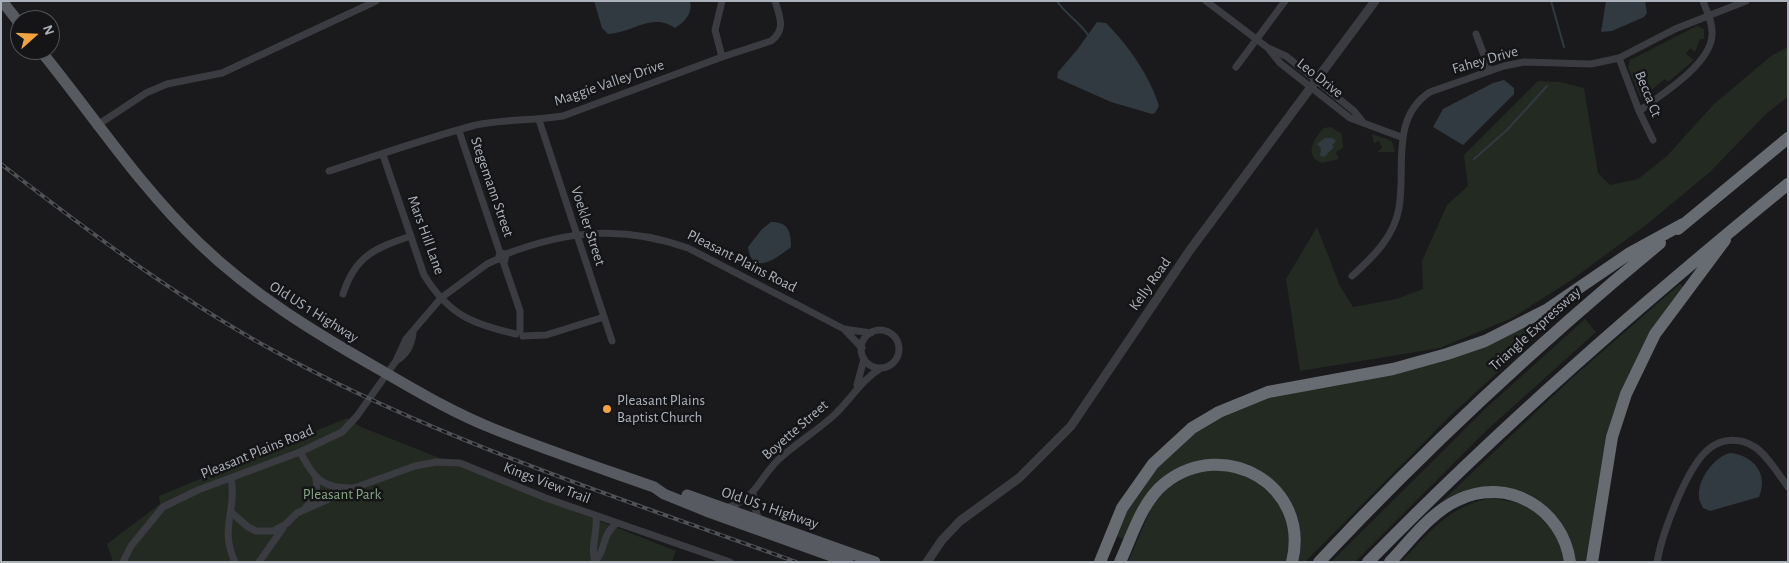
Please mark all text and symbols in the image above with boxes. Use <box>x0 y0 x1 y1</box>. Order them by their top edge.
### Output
north arrow <box>10 10 60 60</box>
text: N <box>40 23 56 37</box>
street label: Fahey Drive <box>1450 42 1520 78</box>
street label: Leo Drive <box>1293 54 1347 102</box>
street label: Maggie Valley Drive <box>552 56 666 110</box>
street label: Becca Ct <box>1631 68 1665 120</box>
street label: Stegemann Street <box>466 135 518 239</box>
street label: Voekler Street <box>567 184 609 268</box>
street label: Mars Hill Lane <box>403 193 449 277</box>
street label: Pleasant Plains Road <box>684 226 800 296</box>
street label: Kelly Road <box>1125 254 1175 314</box>
street label: Old US 1 Highway <box>266 277 362 347</box>
street label: Triangle Expressway <box>1486 283 1584 375</box>
place label: Pleasant Plains Baptist Church <box>617 391 705 426</box>
street label: Boyette Street <box>758 396 832 464</box>
marker: Pleasant Plains Baptist Church <box>601 403 613 415</box>
street label: Pleasant Plains Road <box>198 421 316 483</box>
street label: Kings View Trail <box>501 458 593 508</box>
street label: Old US 1 Highway <box>719 483 821 533</box>
park label: Pleasant Park <box>303 485 381 503</box>

